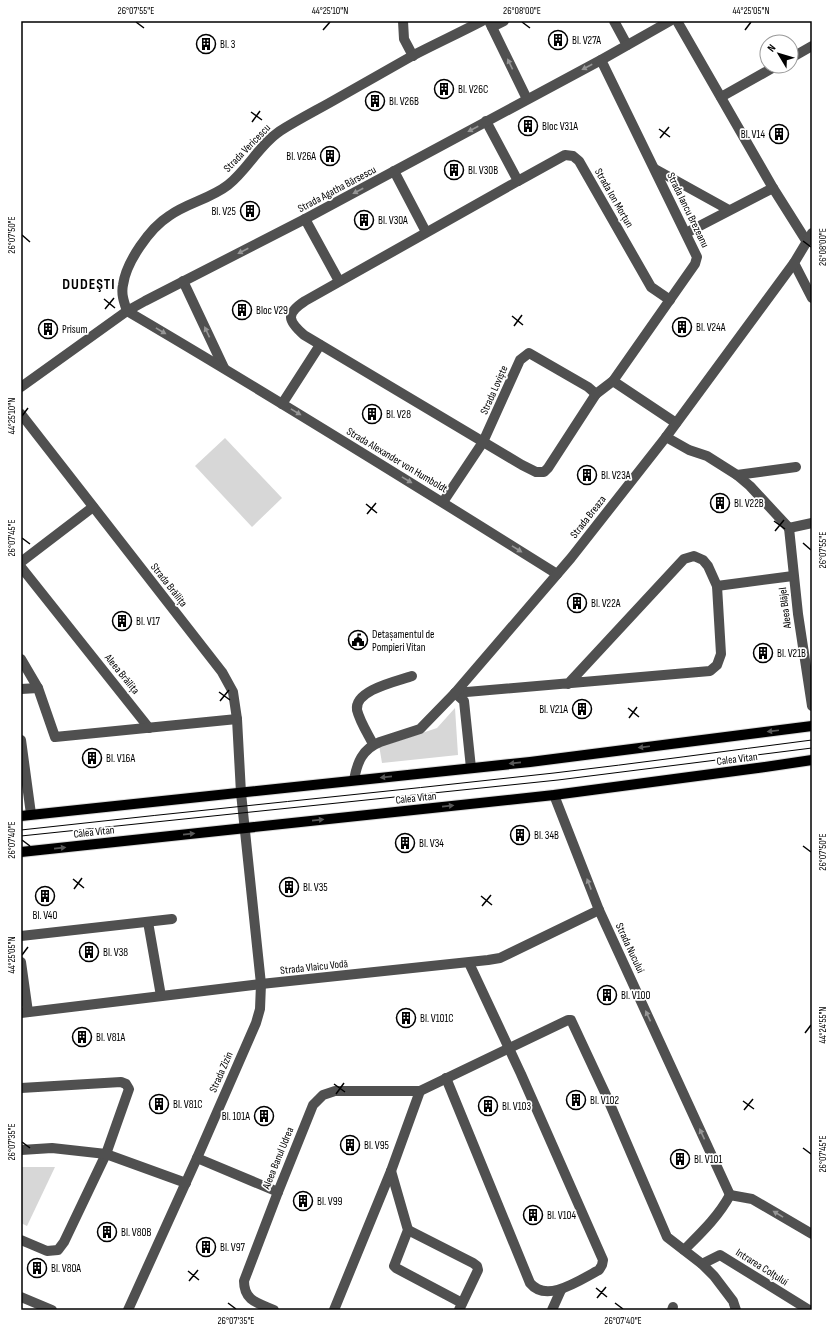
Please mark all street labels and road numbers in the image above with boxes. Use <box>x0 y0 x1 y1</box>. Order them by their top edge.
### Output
street label: Strada Vericescu <box>221 121 273 175</box>
street label: Strada Agatha Bârsescu <box>296 163 379 215</box>
street label: Strada Ion Morțun <box>592 166 636 230</box>
street label: Strada Iancu Brezeanu <box>664 170 712 250</box>
street label: Strada Loviște <box>477 364 511 416</box>
street label: Strada Alexander von Humboldt <box>344 425 450 496</box>
street label: Strada Breaza <box>567 493 609 541</box>
street label: Strada Brăilița <box>148 561 190 609</box>
street label: Aleea Blăjel <box>776 587 794 630</box>
street label: Aleea Brăilița <box>101 651 142 697</box>
street label: Calea Vitan <box>716 750 758 768</box>
street label: Calea Vitan <box>395 789 437 807</box>
street label: Calea Vitan <box>73 823 115 841</box>
street label: Strada Nucului <box>613 921 647 975</box>
street label: Strada Vlaicu Vodă <box>280 957 348 977</box>
street label: Strada Zizin <box>206 1049 236 1094</box>
street label: Aleea Banul Udrea <box>259 1125 296 1192</box>
street label: Intrarea Colțului <box>733 1246 791 1288</box>

